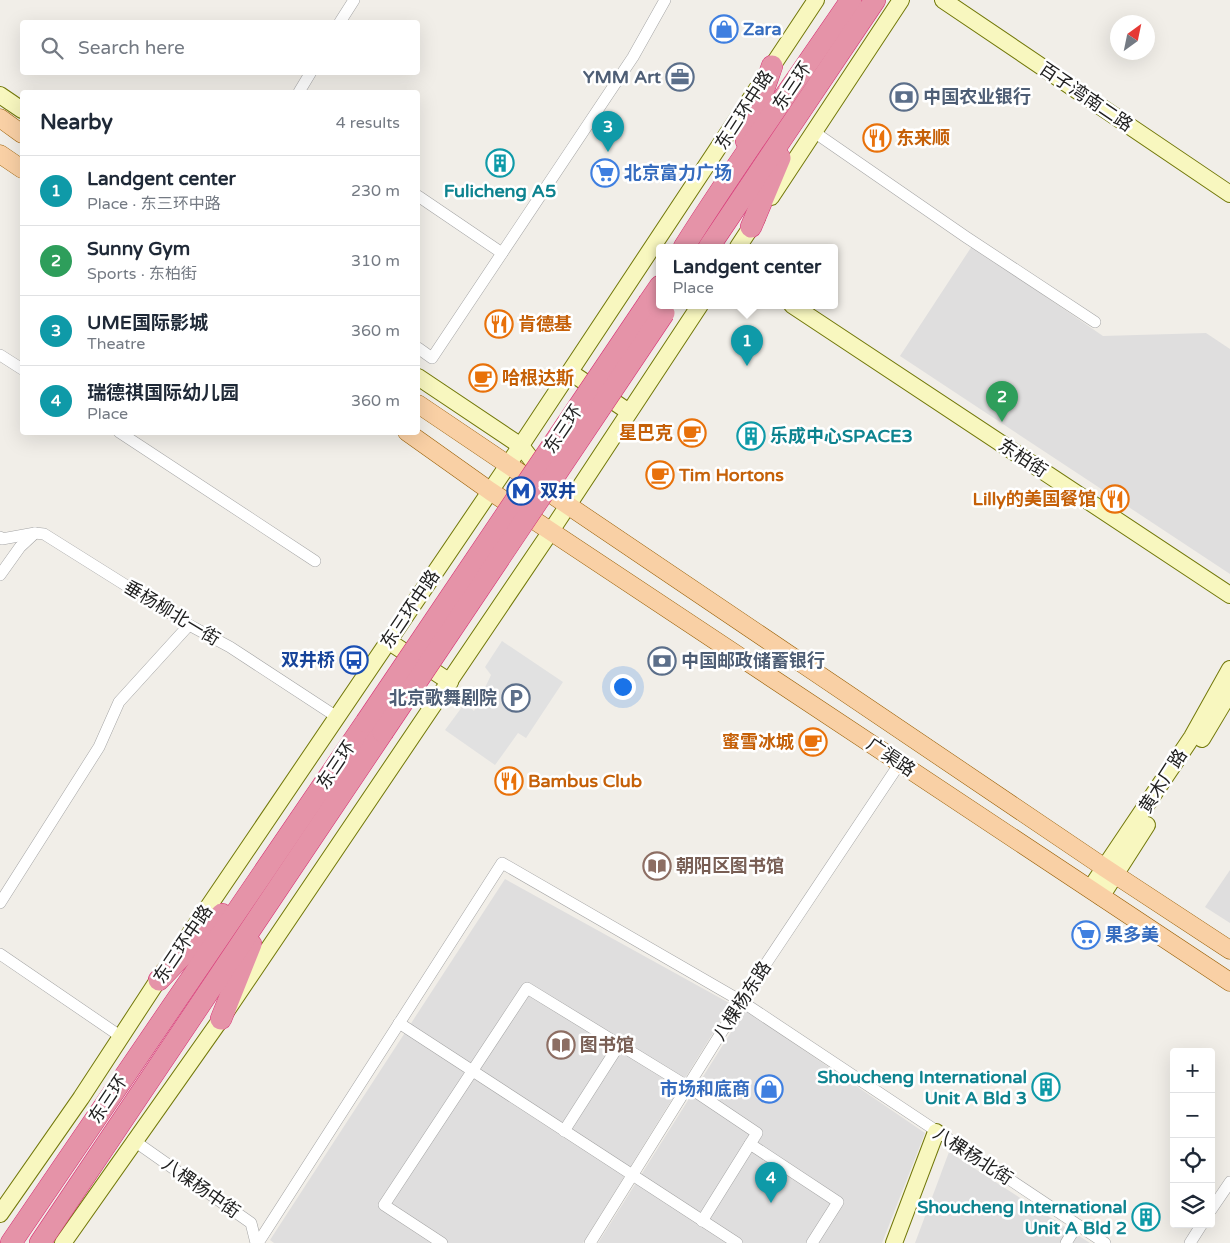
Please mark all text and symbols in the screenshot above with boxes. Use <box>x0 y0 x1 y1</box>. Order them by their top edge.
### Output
shop icon: Zara <box>709 14 739 44</box>
north arrow <box>1110 15 1155 60</box>
place label: Zara <box>743 18 782 40</box>
search box <box>20 20 420 75</box>
icon: search <box>38 34 66 62</box>
text: Search here <box>78 37 185 59</box>
street label: 东三环 <box>768 57 816 115</box>
street label: 百子湾南二路 <box>1035 58 1137 136</box>
office icon: YMM Art <box>665 62 695 92</box>
place label: YMM Art <box>583 66 661 88</box>
street label: 东三环中路 <box>710 66 778 154</box>
bank icon: 中国农业银行 <box>889 82 919 112</box>
place label: 中国农业银行 <box>923 86 1031 108</box>
text: Nearby <box>40 110 113 135</box>
pin: 3 <box>592 111 624 152</box>
text: 4 results <box>336 113 400 133</box>
restaurant icon: 东来顺 <box>862 123 892 153</box>
place label: 东来顺 <box>896 127 950 149</box>
building icon: Fulicheng A5 <box>485 148 515 178</box>
supermarket icon: 北京富力广场 <box>590 158 620 188</box>
place label: 北京富力广场 <box>624 162 732 184</box>
text: Landgent center <box>87 168 236 190</box>
place label: Fulicheng A5 <box>444 180 556 202</box>
text: 1 <box>51 181 61 201</box>
text: 230 m <box>351 181 400 201</box>
text: Place · 东三环中路 <box>87 194 221 214</box>
text: Sunny Gym <box>87 238 190 260</box>
popup <box>656 244 838 309</box>
text: 2 <box>51 251 61 271</box>
text: 310 m <box>351 251 400 271</box>
text: Landgent center <box>673 256 821 278</box>
text: Sports · 东柏街 <box>87 264 197 284</box>
text: Place <box>673 278 714 298</box>
restaurant icon: 肯德基 <box>484 309 514 339</box>
text: UME国际影城 <box>87 312 208 334</box>
place label: 肯德基 <box>518 313 572 335</box>
text: 3 <box>51 321 61 341</box>
text: 360 m <box>351 321 400 341</box>
pin: 1 <box>731 325 763 366</box>
text: Theatre <box>87 334 145 354</box>
cafe icon: 哈根达斯 <box>468 363 498 393</box>
place label: 哈根达斯 <box>502 367 574 389</box>
pin: 2 <box>986 381 1018 422</box>
text: 瑞德祺国际幼儿园 <box>87 382 239 404</box>
text: 4 <box>51 391 61 411</box>
text: 360 m <box>351 391 400 411</box>
street label: 东三环 <box>539 400 587 458</box>
text: Place <box>87 404 128 424</box>
cafe icon: 星巴克 <box>677 418 707 448</box>
building icon: 乐成中心SPACE3 <box>736 421 766 451</box>
place label: 星巴克 <box>619 422 673 444</box>
place label: 乐成中心SPACE3 <box>770 425 913 447</box>
street label: 东柏街 <box>994 434 1052 482</box>
cafe icon: Tim Hortons <box>645 460 675 490</box>
place label: Tim Hortons <box>678 464 784 486</box>
metro station icon: 双井 <box>506 476 536 506</box>
place label: 双井 <box>540 480 576 502</box>
restaurant icon: Lilly的美国餐馆 <box>1100 484 1130 514</box>
place label: Lilly的美国餐馆 <box>973 488 1096 510</box>
street label: 东三环中路 <box>376 566 444 652</box>
street label: 垂杨柳北一街 <box>120 576 224 650</box>
bus stop icon: 双井桥 <box>339 645 369 675</box>
bank icon: 中国邮政储蓄银行 <box>647 646 677 676</box>
place label: 双井桥 <box>281 649 335 671</box>
place label: 中国邮政储蓄银行 <box>681 650 825 672</box>
your location <box>610 674 636 700</box>
parking icon: 北京歌舞剧院 <box>501 683 531 713</box>
place label: 北京歌舞剧院 <box>389 687 497 709</box>
cafe icon: 蜜雪冰城 <box>798 727 828 757</box>
place label: 蜜雪冰城 <box>722 731 794 753</box>
street label: 广渠路 <box>862 733 920 781</box>
street label: 东三环 <box>312 736 360 794</box>
street label: 黄木厂路 <box>1134 745 1192 817</box>
restaurant icon: Bambus Club <box>494 766 524 796</box>
place label: Bambus Club <box>528 770 642 792</box>
library icon: 朝阳区图书馆 <box>642 851 672 881</box>
place label: 朝阳区图书馆 <box>676 855 784 877</box>
street label: 东三环中路 <box>149 901 217 987</box>
supermarket icon: 果多美 <box>1071 920 1101 950</box>
place label: 果多美 <box>1105 924 1159 946</box>
street label: 八棵杨东路 <box>708 957 776 1045</box>
library icon: 图书馆 <box>546 1030 576 1060</box>
place label: 图书馆 <box>580 1034 634 1056</box>
map controls <box>1170 1048 1215 1228</box>
button: + <box>1170 1048 1215 1093</box>
place label: Shoucheng International Unit A Bld 3 <box>817 1066 1027 1109</box>
street label: 东三环 <box>84 1070 132 1128</box>
building icon: Shoucheng International Unit A Bld 3 <box>1031 1072 1061 1102</box>
shop icon: 市场和底商 <box>754 1074 784 1104</box>
place label: 市场和底商 <box>660 1078 750 1100</box>
button: − <box>1170 1093 1215 1138</box>
street label: 八棵杨北街 <box>929 1122 1017 1190</box>
button: locate <box>1170 1138 1215 1183</box>
street label: 八棵杨中街 <box>158 1153 244 1223</box>
pin: 4 <box>755 1162 787 1203</box>
button: layers <box>1170 1183 1215 1228</box>
place label: Shoucheng International Unit A Bld 2 <box>917 1196 1127 1239</box>
building icon: Shoucheng International Unit A Bld 2 <box>1131 1202 1161 1232</box>

